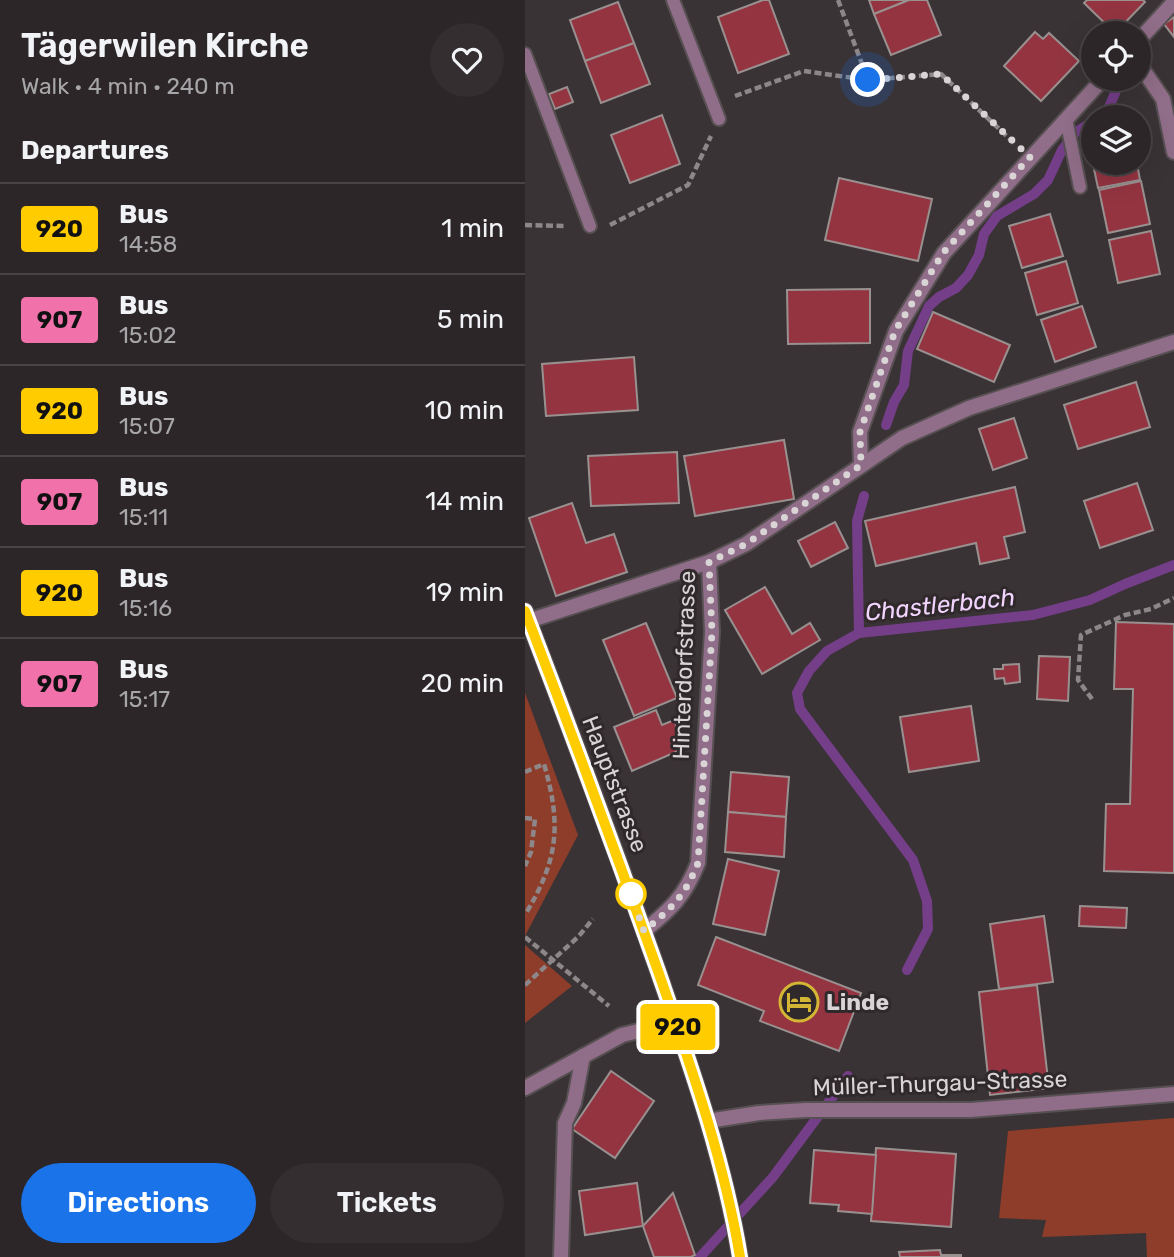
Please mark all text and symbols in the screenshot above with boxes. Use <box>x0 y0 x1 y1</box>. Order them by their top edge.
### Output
map controls <box>1081 21 1151 175</box>
button: locate <box>1081 21 1151 91</box>
button: heart <box>430 23 504 97</box>
text: Tägerwilen Kirche <box>21 26 309 65</box>
your location <box>850 62 885 97</box>
text: Walk · 4 min · 240 m <box>21 72 235 100</box>
button: layers <box>1081 105 1151 175</box>
text: Departures <box>21 135 169 166</box>
text: Bus <box>119 199 168 230</box>
text: 1 min <box>441 213 504 244</box>
text: 920 <box>36 215 83 243</box>
text: 14:58 <box>119 230 177 258</box>
text: Bus <box>119 290 168 321</box>
text: 5 min <box>437 304 504 335</box>
text: 907 <box>37 306 82 334</box>
text: 15:02 <box>119 321 177 349</box>
text: Bus <box>119 381 168 412</box>
text: 10 min <box>425 395 504 426</box>
text: 920 <box>36 397 83 425</box>
text: 15:07 <box>119 412 175 440</box>
text: Bus <box>119 472 168 503</box>
text: 14 min <box>425 486 504 517</box>
text: 907 <box>37 488 82 516</box>
text: 15:11 <box>119 503 168 531</box>
text: Bus <box>119 563 168 594</box>
street label: Hinterdorfstrasse <box>667 570 701 760</box>
text: 19 min <box>426 577 504 608</box>
text: 920 <box>36 579 83 607</box>
water label: Chastlerbach <box>864 583 1016 627</box>
text: 15:16 <box>119 594 172 622</box>
text: Bus <box>119 654 168 685</box>
text: 20 min <box>421 668 504 699</box>
text: 907 <box>37 670 82 698</box>
text: 15:17 <box>119 685 170 713</box>
street label: Hauptstrasse <box>576 712 654 856</box>
unlabelled marker <box>616 879 646 909</box>
hotel icon: Linde <box>778 981 820 1023</box>
place label: Linde <box>826 988 889 1016</box>
line badge: 920 <box>638 1004 718 1050</box>
text: 920 <box>654 1013 702 1041</box>
street label: Müller-Thurgau-Strasse <box>812 1065 1068 1101</box>
button: Directions <box>21 1163 256 1243</box>
button: Tickets <box>270 1163 504 1243</box>

